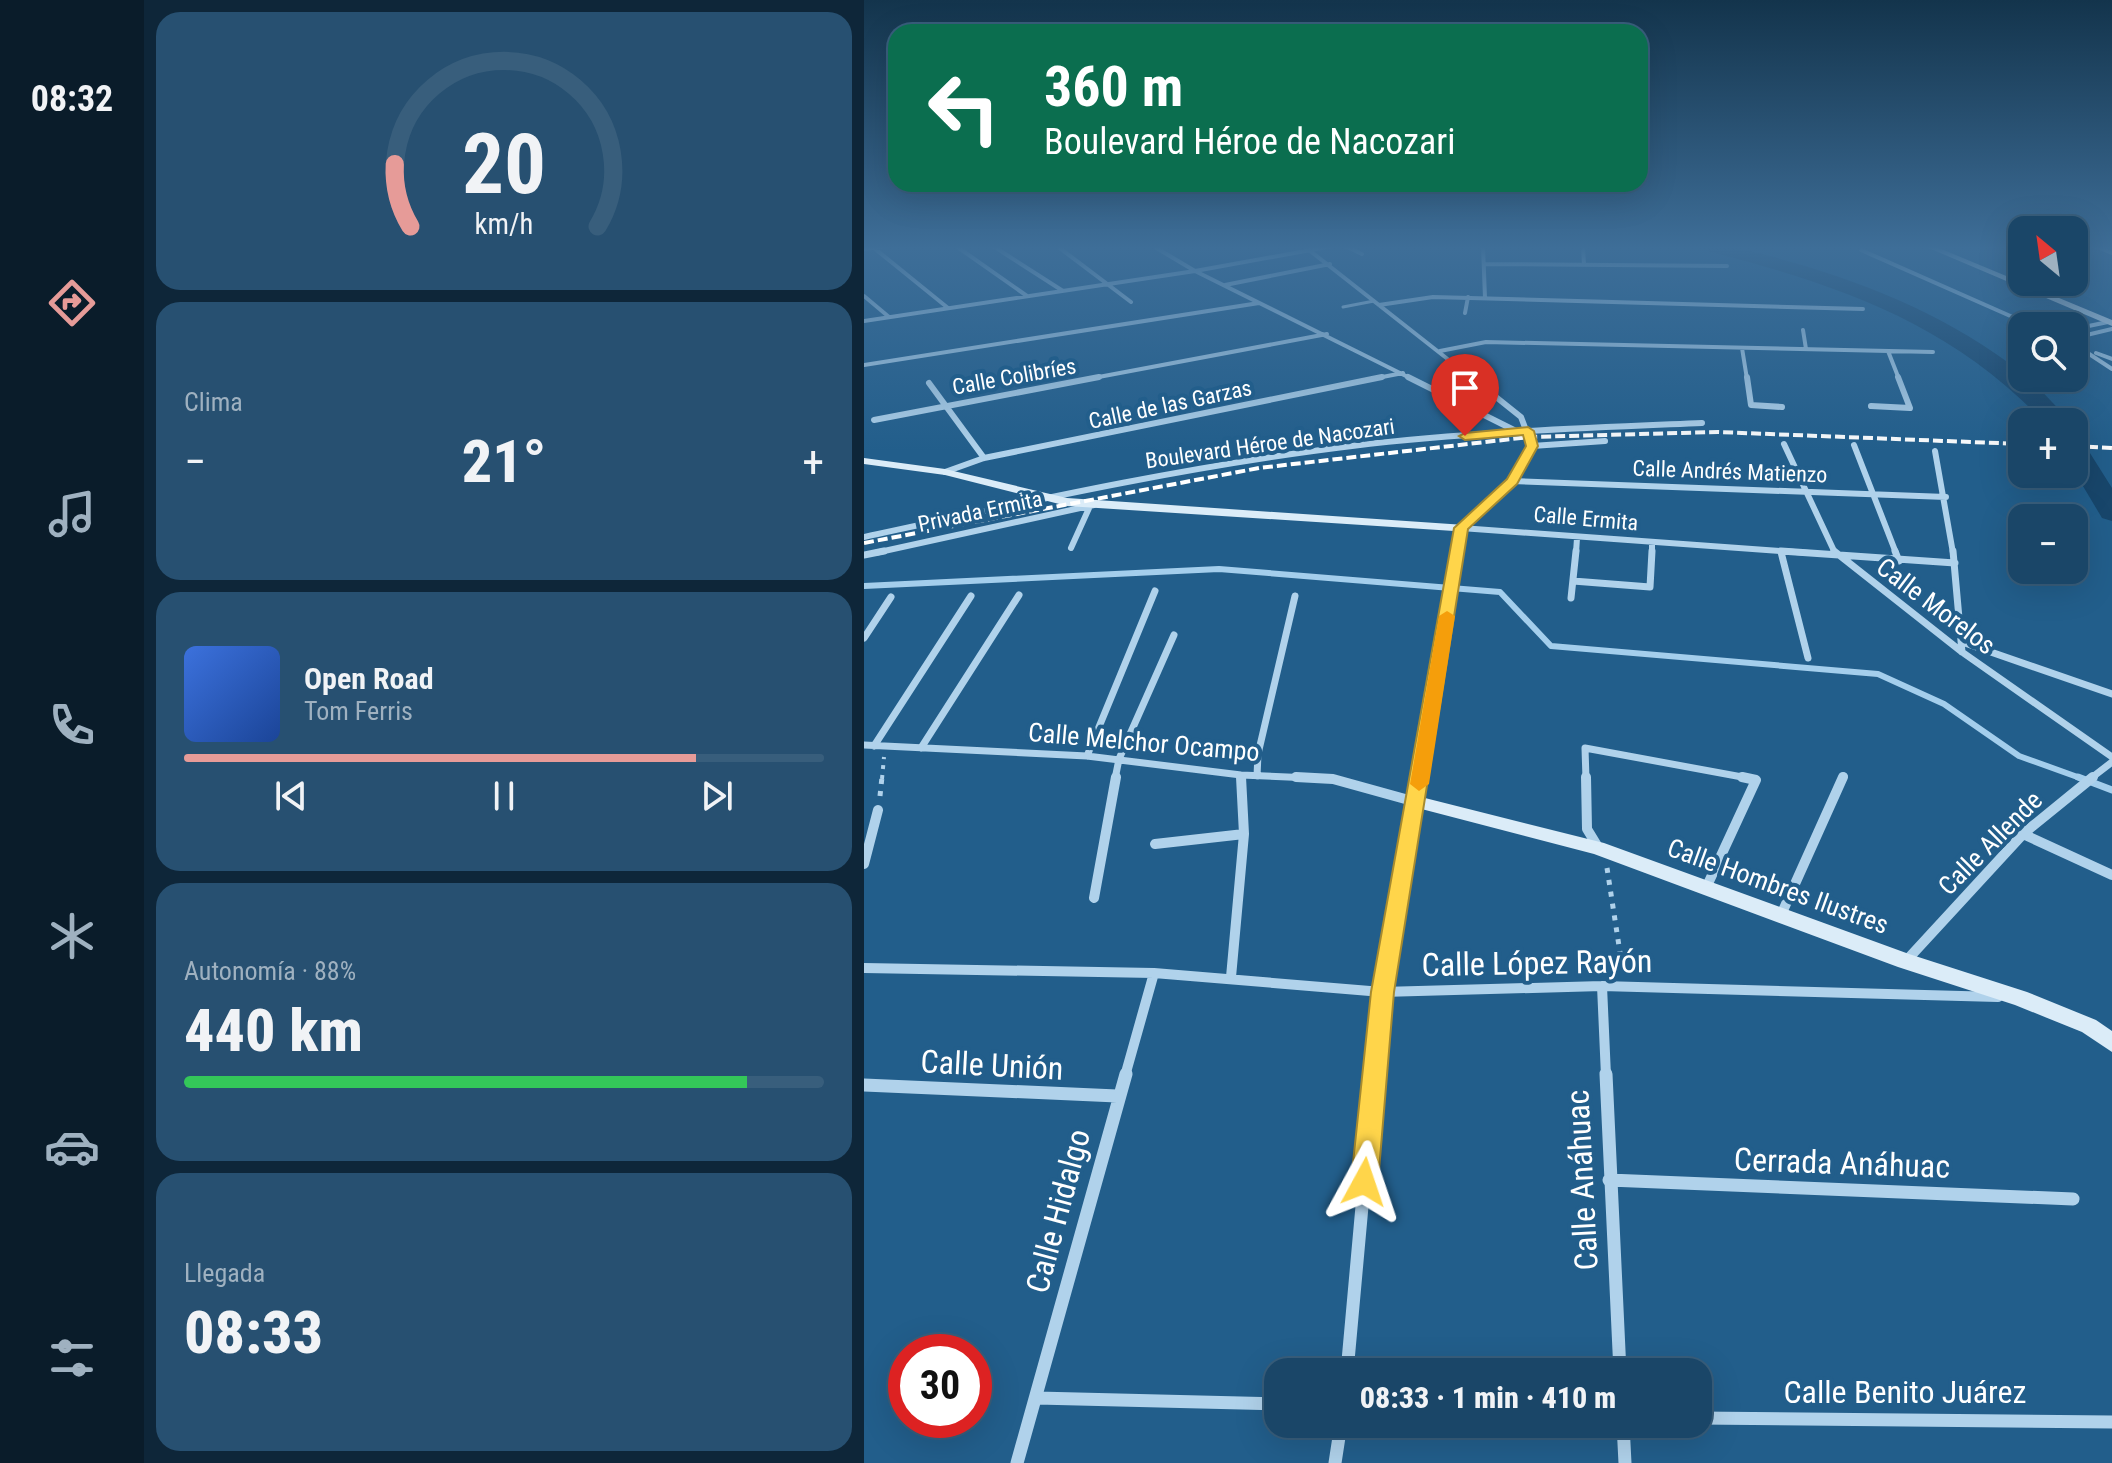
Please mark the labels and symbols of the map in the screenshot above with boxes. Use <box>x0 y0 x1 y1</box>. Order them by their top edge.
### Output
north arrow <box>2008 216 2088 296</box>
street label: Calle Colibríes <box>950 353 1078 400</box>
pin <box>1431 354 1499 436</box>
street label: Calle de las Garzas <box>1086 375 1254 434</box>
street label: Boulevard Héroe de Nacozari <box>1144 414 1396 473</box>
street label: Calle Andrés Matienzo <box>1632 456 1828 487</box>
street label: Privada Ermita <box>916 486 1045 537</box>
street label: Calle Ermita <box>1533 501 1639 536</box>
street label: Calle Morelos <box>1871 552 2001 660</box>
street label: Calle Melchor Ocampo <box>1027 717 1261 767</box>
street label: Calle Allende <box>1932 785 2048 901</box>
street label: Calle Hombres Ilustres <box>1663 832 1893 940</box>
street label: Calle López Rayón <box>1421 942 1653 984</box>
street label: Calle Unión <box>920 1042 1064 1088</box>
street label: Calle Anáhuac <box>1558 1089 1606 1271</box>
street label: Calle Hidalgo <box>1018 1125 1098 1297</box>
position arrow <box>1322 1140 1406 1224</box>
street label: Cerrada Anáhuac <box>1733 1140 1951 1186</box>
speed limit sign: 30 <box>888 1334 992 1438</box>
street label: Calle Benito Juárez <box>1783 1373 2027 1411</box>

